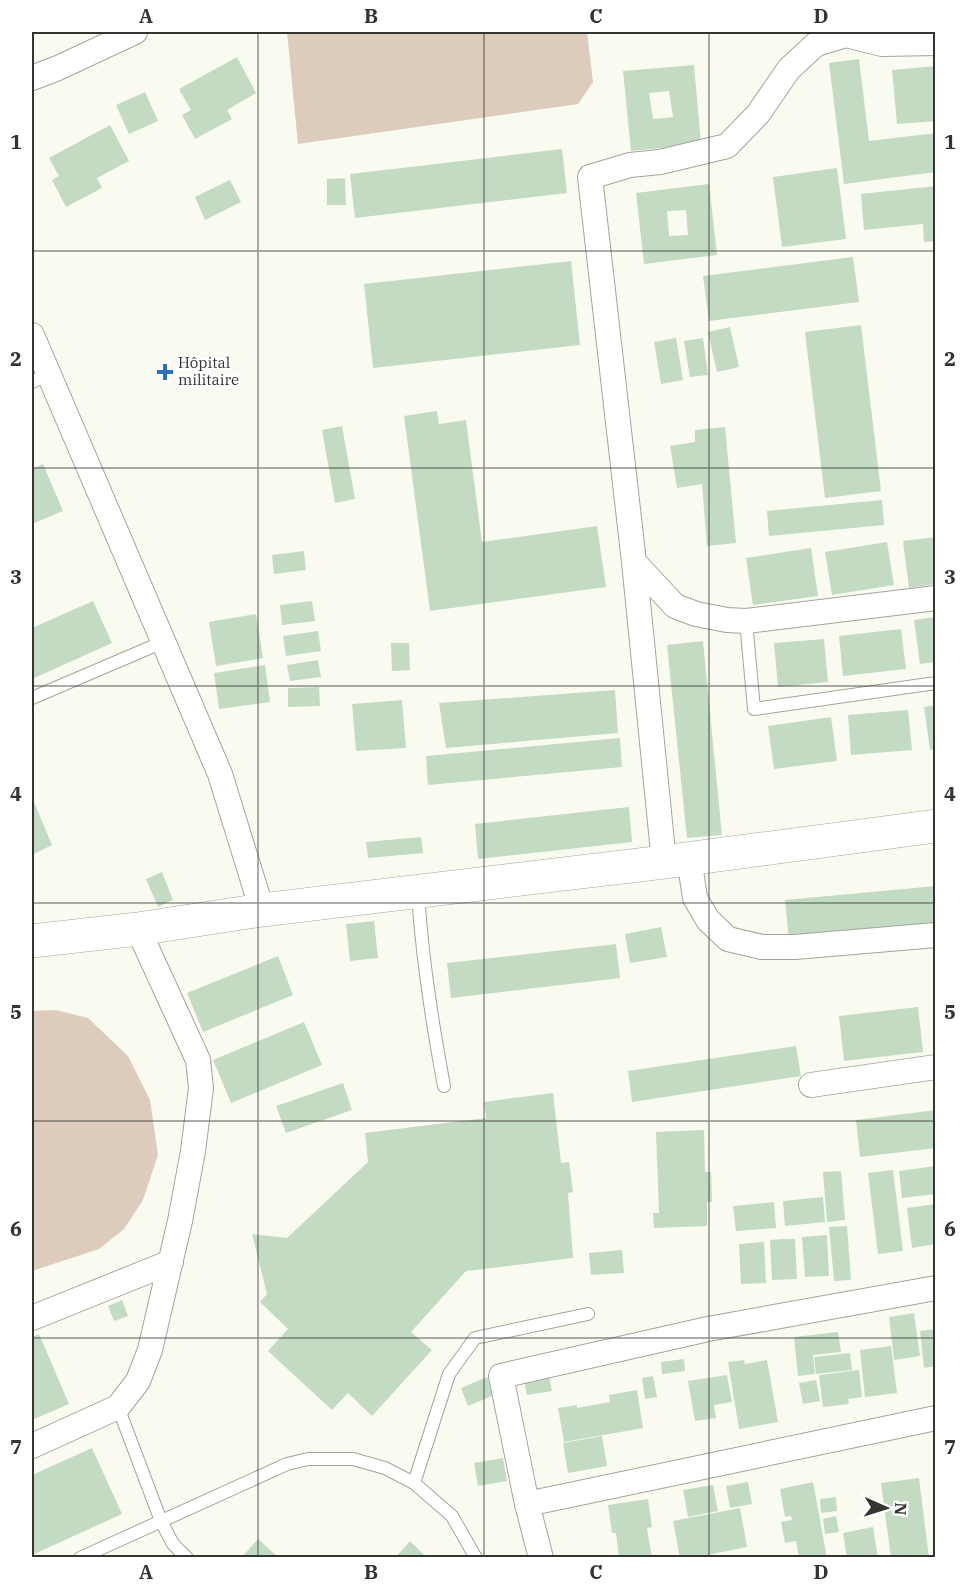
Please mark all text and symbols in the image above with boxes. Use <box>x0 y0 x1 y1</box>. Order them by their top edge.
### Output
text: A <box>139 2 153 29</box>
text: B <box>364 2 378 29</box>
text: C <box>589 2 603 29</box>
text: D <box>813 2 829 29</box>
text: 1 <box>10 128 22 155</box>
text: 1 <box>944 128 956 155</box>
text: 2 <box>10 345 22 372</box>
text: 2 <box>944 345 956 372</box>
place label: Hôpital militaire <box>178 353 239 389</box>
marker: Hôpital militaire <box>156 363 174 381</box>
text: 3 <box>10 563 22 590</box>
text: 3 <box>944 563 956 590</box>
text: 4 <box>10 780 22 807</box>
text: 4 <box>944 780 956 807</box>
text: 5 <box>10 998 22 1025</box>
text: 5 <box>944 998 956 1025</box>
text: 6 <box>10 1215 22 1242</box>
text: 6 <box>944 1215 956 1242</box>
text: 7 <box>10 1433 22 1460</box>
text: 7 <box>944 1433 956 1460</box>
north arrow <box>856 1478 916 1538</box>
text: N <box>891 1502 911 1516</box>
text: A <box>139 1558 153 1585</box>
text: B <box>364 1558 378 1585</box>
text: C <box>589 1558 603 1585</box>
text: D <box>813 1558 829 1585</box>

